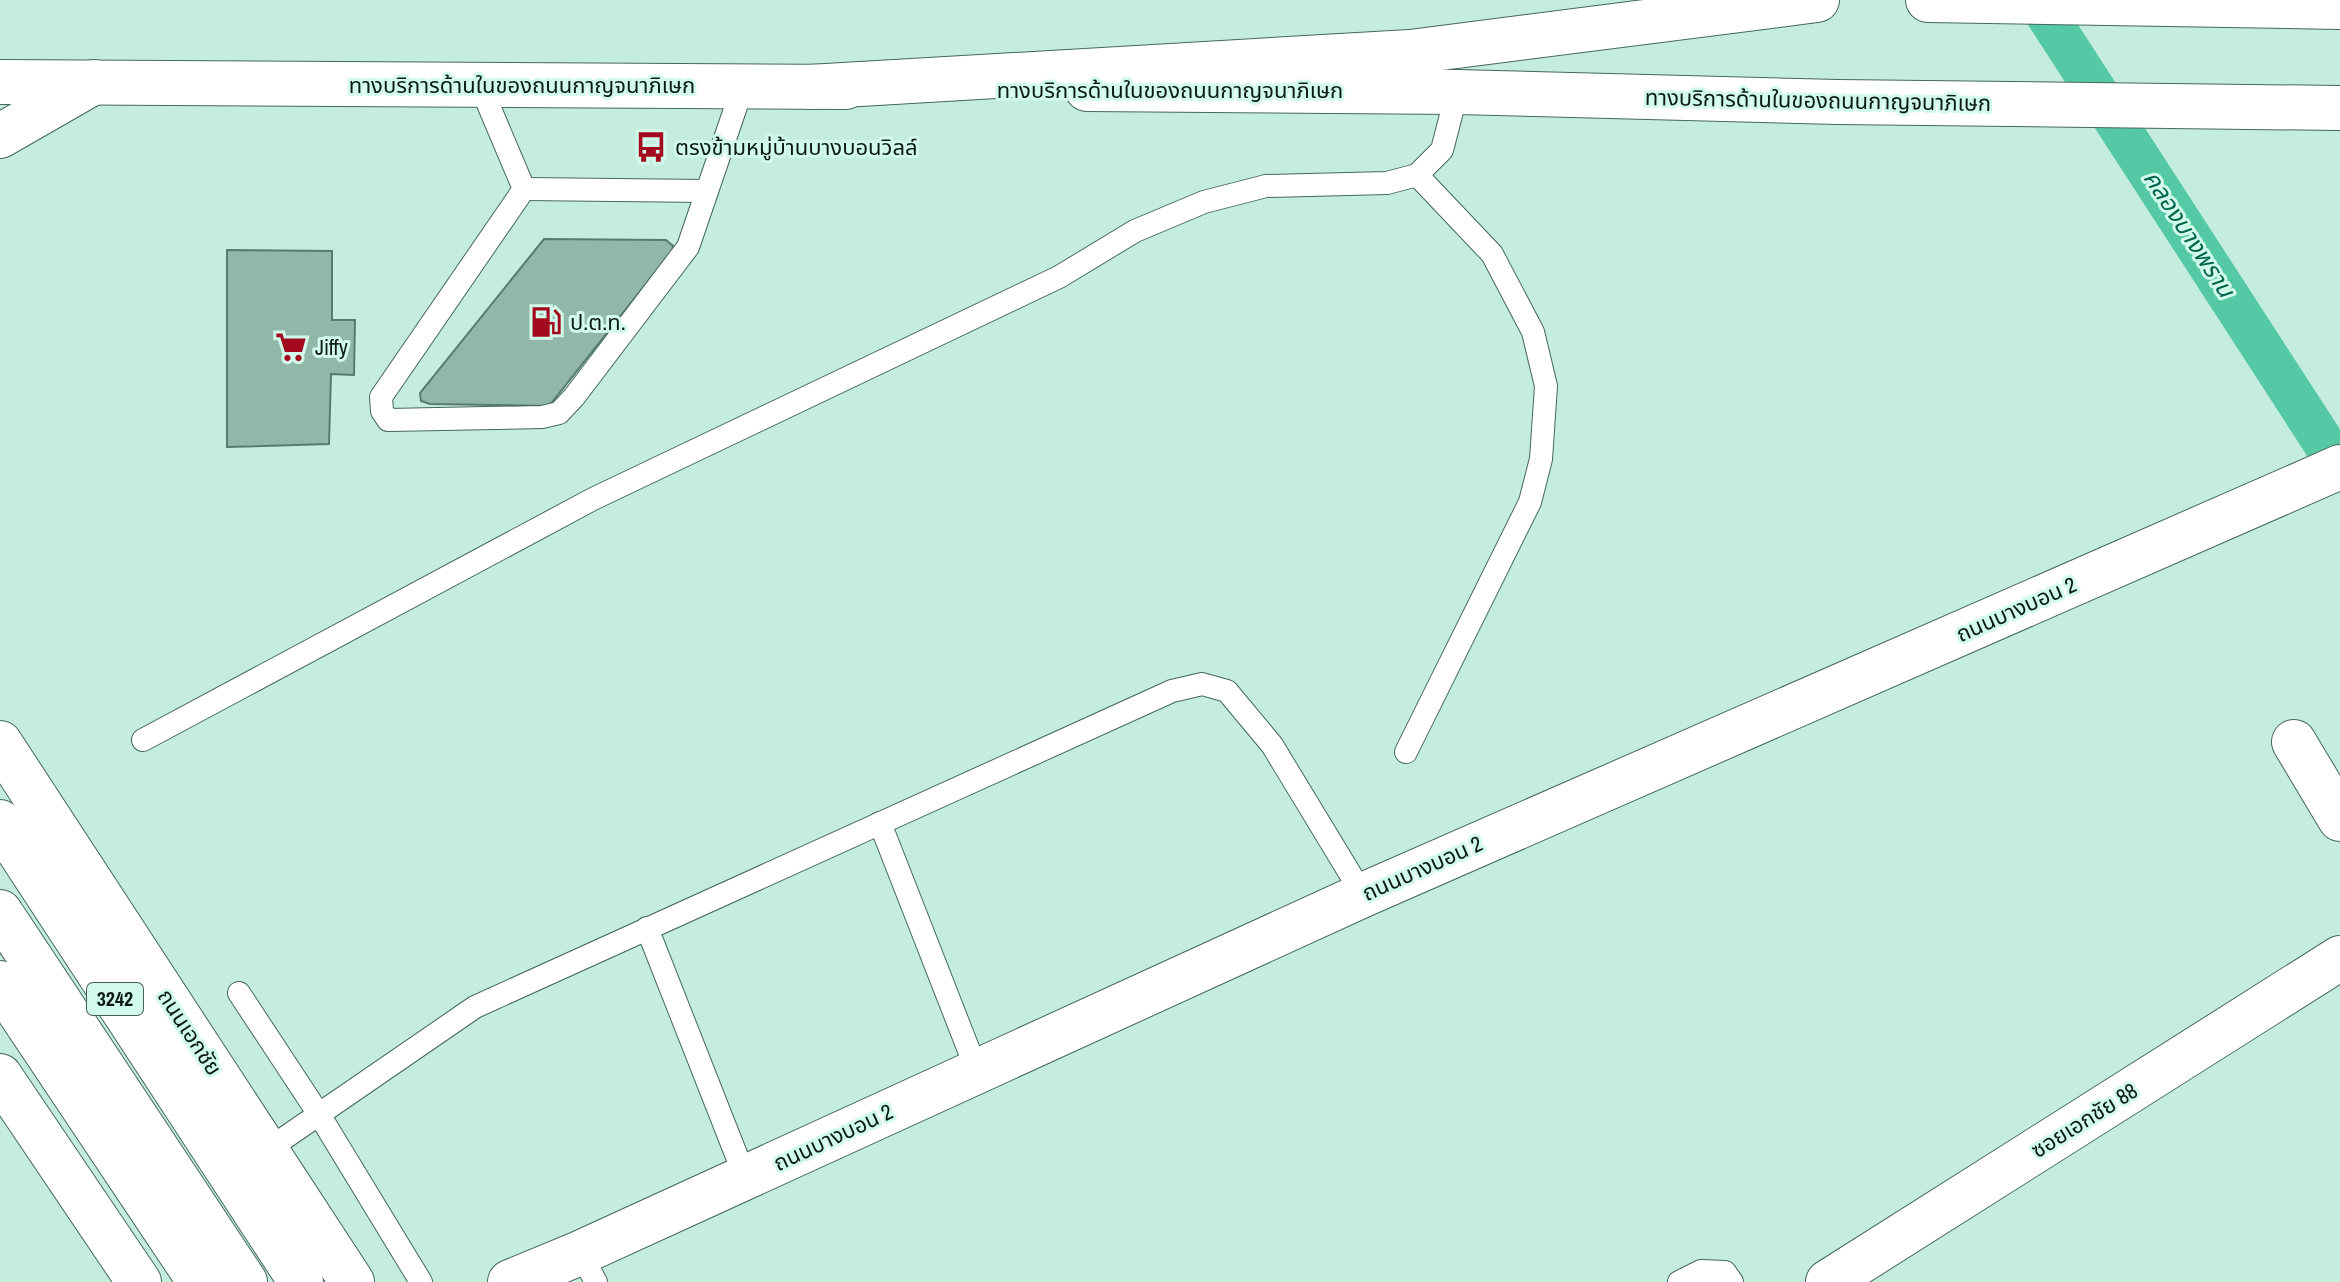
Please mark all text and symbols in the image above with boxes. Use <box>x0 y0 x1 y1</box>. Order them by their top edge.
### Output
street label: ทางบริการด้านในของถนนกาญจนาภิเษก <box>349 70 695 100</box>
street label: ทางบริการด้านในของถนนกาญจนาภิเษก <box>997 75 1343 105</box>
street label: ทางบริการด้านในของถนนกาญจนาภิเษก <box>1645 82 1991 118</box>
bus stop icon: ตรงข้ามหมู่บ้านบางบอนวิลล์ <box>634 130 668 164</box>
place label: ตรงข้ามหมู่บ้านบางบอนวิลล์ <box>675 132 918 162</box>
water label: คลองบางพราน <box>2137 164 2243 304</box>
fuel station icon: ป.ต.ท. <box>529 305 563 339</box>
place label: ป.ต.ท. <box>570 307 626 337</box>
supermarket icon: Jiffy <box>274 330 308 364</box>
place label: Jiffy <box>315 332 348 362</box>
street label: ถนนบางบอน 2 <box>1951 569 2081 649</box>
street label: ถนนบางบอน 2 <box>1357 828 1487 908</box>
road number: 3242 <box>87 983 143 1015</box>
street label: ถนนเอกชัย <box>151 983 229 1081</box>
street label: ซอยเอกชัย 88 <box>2025 1075 2143 1165</box>
street label: ถนนบางบอน 2 <box>768 1096 898 1178</box>

